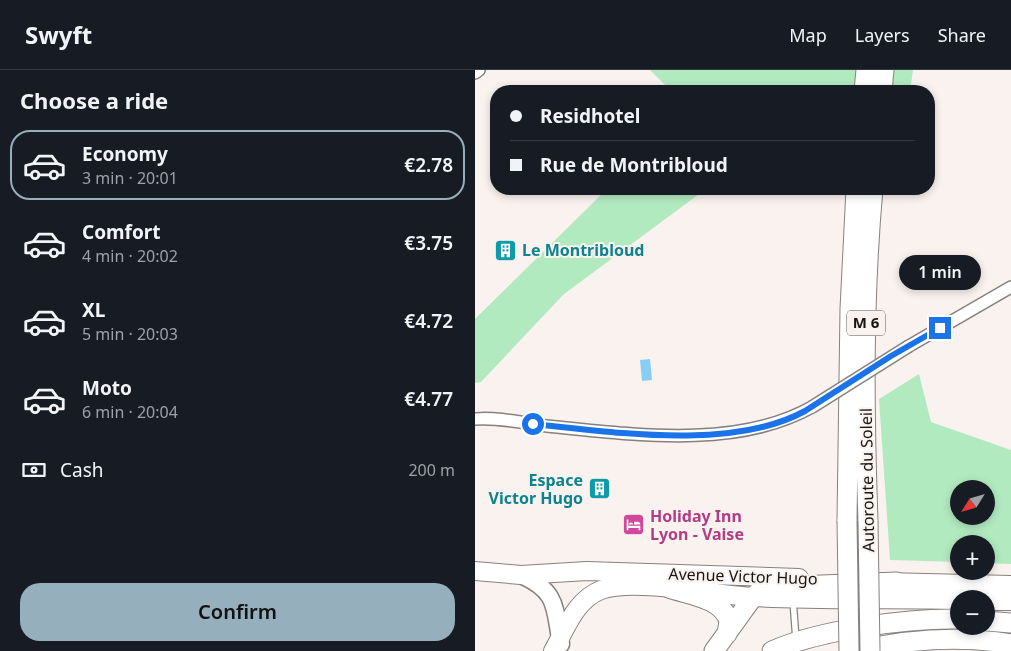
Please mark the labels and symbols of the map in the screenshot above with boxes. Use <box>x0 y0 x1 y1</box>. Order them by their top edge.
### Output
building icon: Le Montribloud <box>494 238 518 262</box>
place label: Le Montribloud <box>522 239 644 261</box>
callout: 1 min <box>899 256 981 290</box>
road number: M 6 <box>847 310 885 336</box>
route end <box>929 317 951 339</box>
street label: Autoroute du Soleil <box>855 408 879 552</box>
route start <box>522 413 544 435</box>
place label: Espace Victor Hugo <box>489 469 583 509</box>
building icon: Espace Victor Hugo <box>587 477 611 501</box>
north arrow <box>950 480 995 525</box>
place label: Holiday Inn Lyon - Vaise <box>650 505 744 545</box>
hotel icon: Holiday Inn Lyon - Vaise <box>622 513 646 537</box>
street label: Avenue Victor Hugo <box>668 562 818 590</box>

